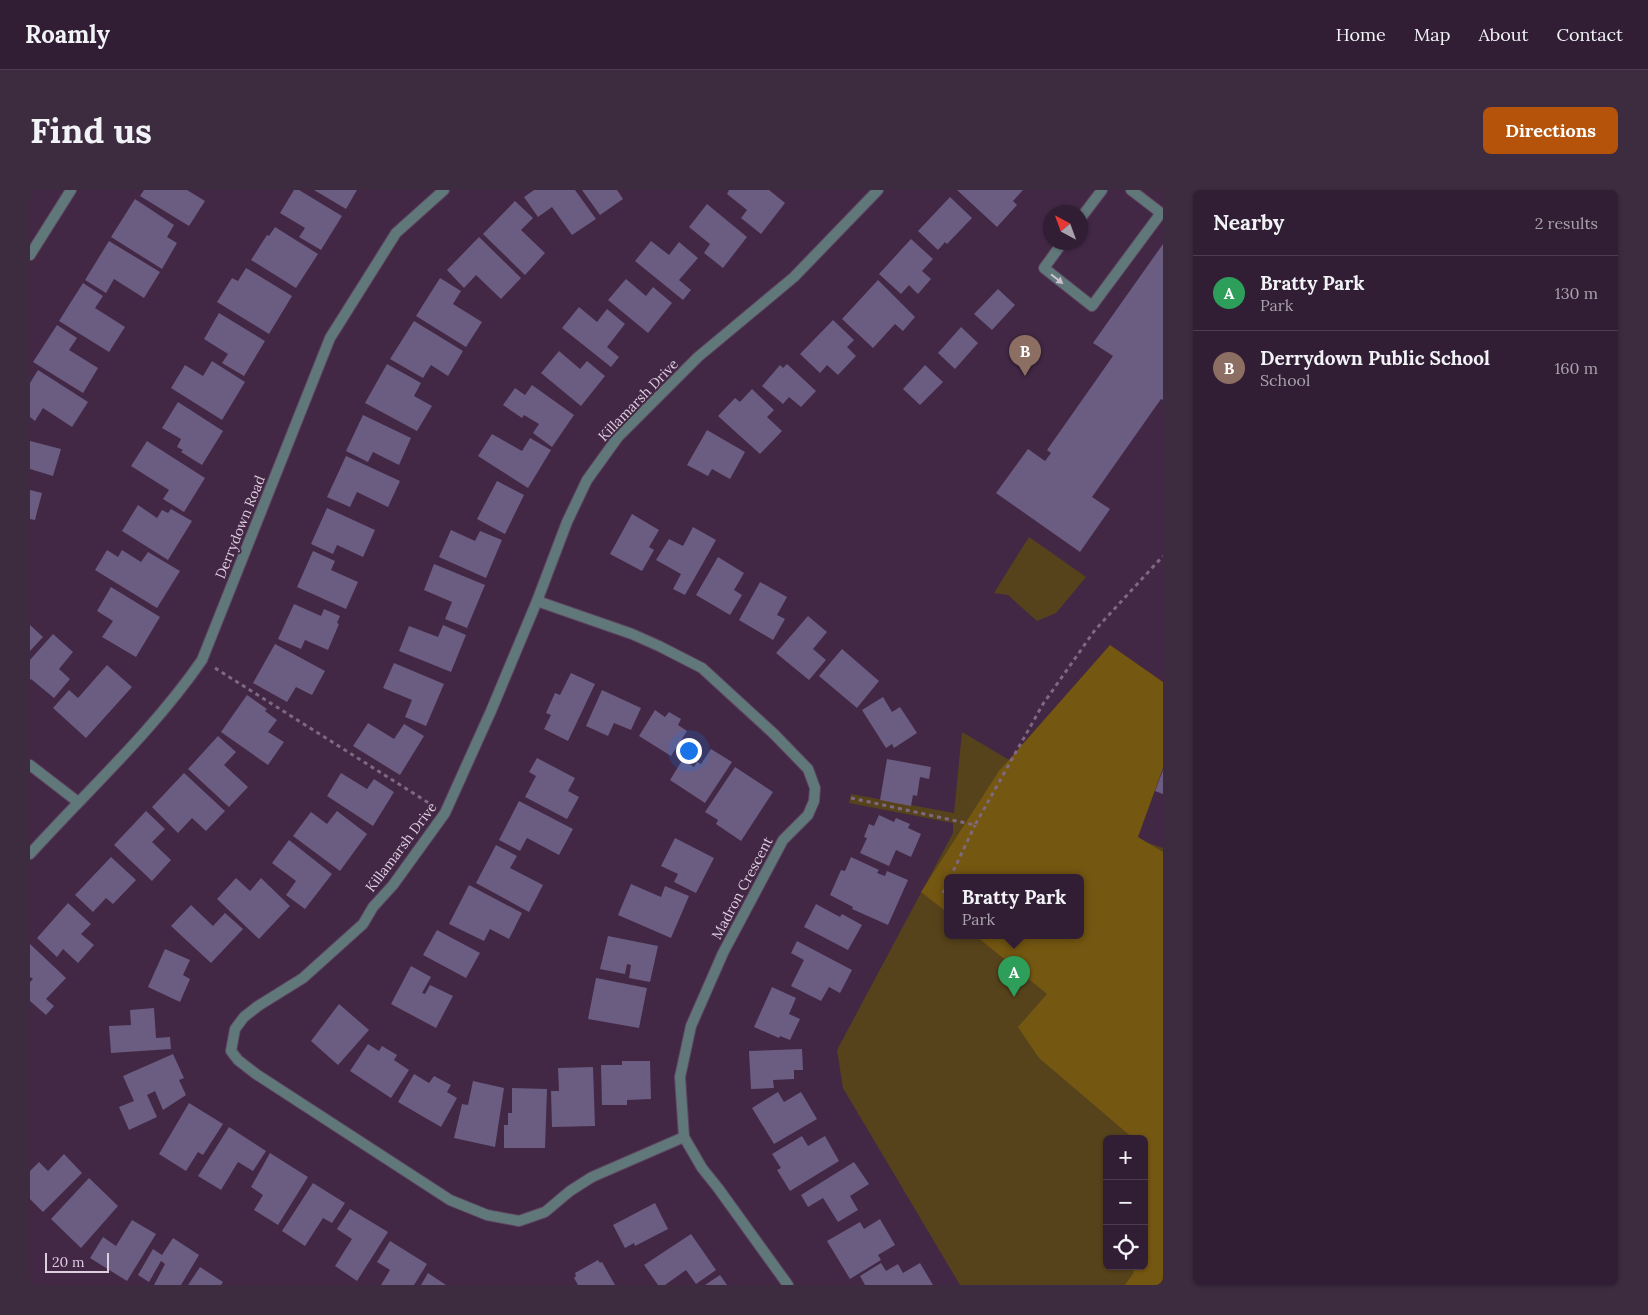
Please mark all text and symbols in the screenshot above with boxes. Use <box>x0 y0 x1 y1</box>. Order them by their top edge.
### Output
text: Roamly <box>25 19 110 50</box>
text: Home <box>1336 23 1386 46</box>
text: Map <box>1414 23 1450 46</box>
text: About <box>1478 23 1528 46</box>
text: Contact <box>1556 23 1623 46</box>
button: Directions <box>1483 107 1618 154</box>
text: Find us <box>30 108 152 153</box>
north arrow <box>1043 205 1088 250</box>
text: Nearby <box>1213 209 1284 236</box>
text: 2 results <box>1535 213 1598 233</box>
text: Bratty Park <box>1260 271 1365 295</box>
one-way arrow <box>1050 273 1063 284</box>
text: A <box>1224 283 1234 303</box>
text: 130 m <box>1555 283 1598 303</box>
text: Park <box>1260 295 1293 315</box>
pin: B <box>1009 335 1041 376</box>
text: Derrydown Public School <box>1260 346 1490 370</box>
street label: Killamarsh Drive <box>594 355 682 445</box>
text: B <box>1224 358 1234 378</box>
text: 160 m <box>1554 358 1598 378</box>
text: School <box>1260 370 1310 390</box>
street label: Derrydown Road <box>211 473 269 581</box>
your location <box>676 738 702 764</box>
street label: Killamarsh Drive <box>361 798 441 895</box>
street label: Madron Crescent <box>707 833 777 942</box>
popup <box>944 874 1084 939</box>
text: Bratty Park <box>962 885 1066 909</box>
text: Park <box>962 909 995 929</box>
pin: A <box>998 956 1030 997</box>
map controls <box>1103 1135 1148 1270</box>
button: + <box>1103 1135 1148 1180</box>
button: − <box>1103 1180 1148 1225</box>
button: locate <box>1103 1225 1148 1270</box>
scale bar <box>45 1250 109 1273</box>
text: 20 m <box>52 1253 84 1271</box>

